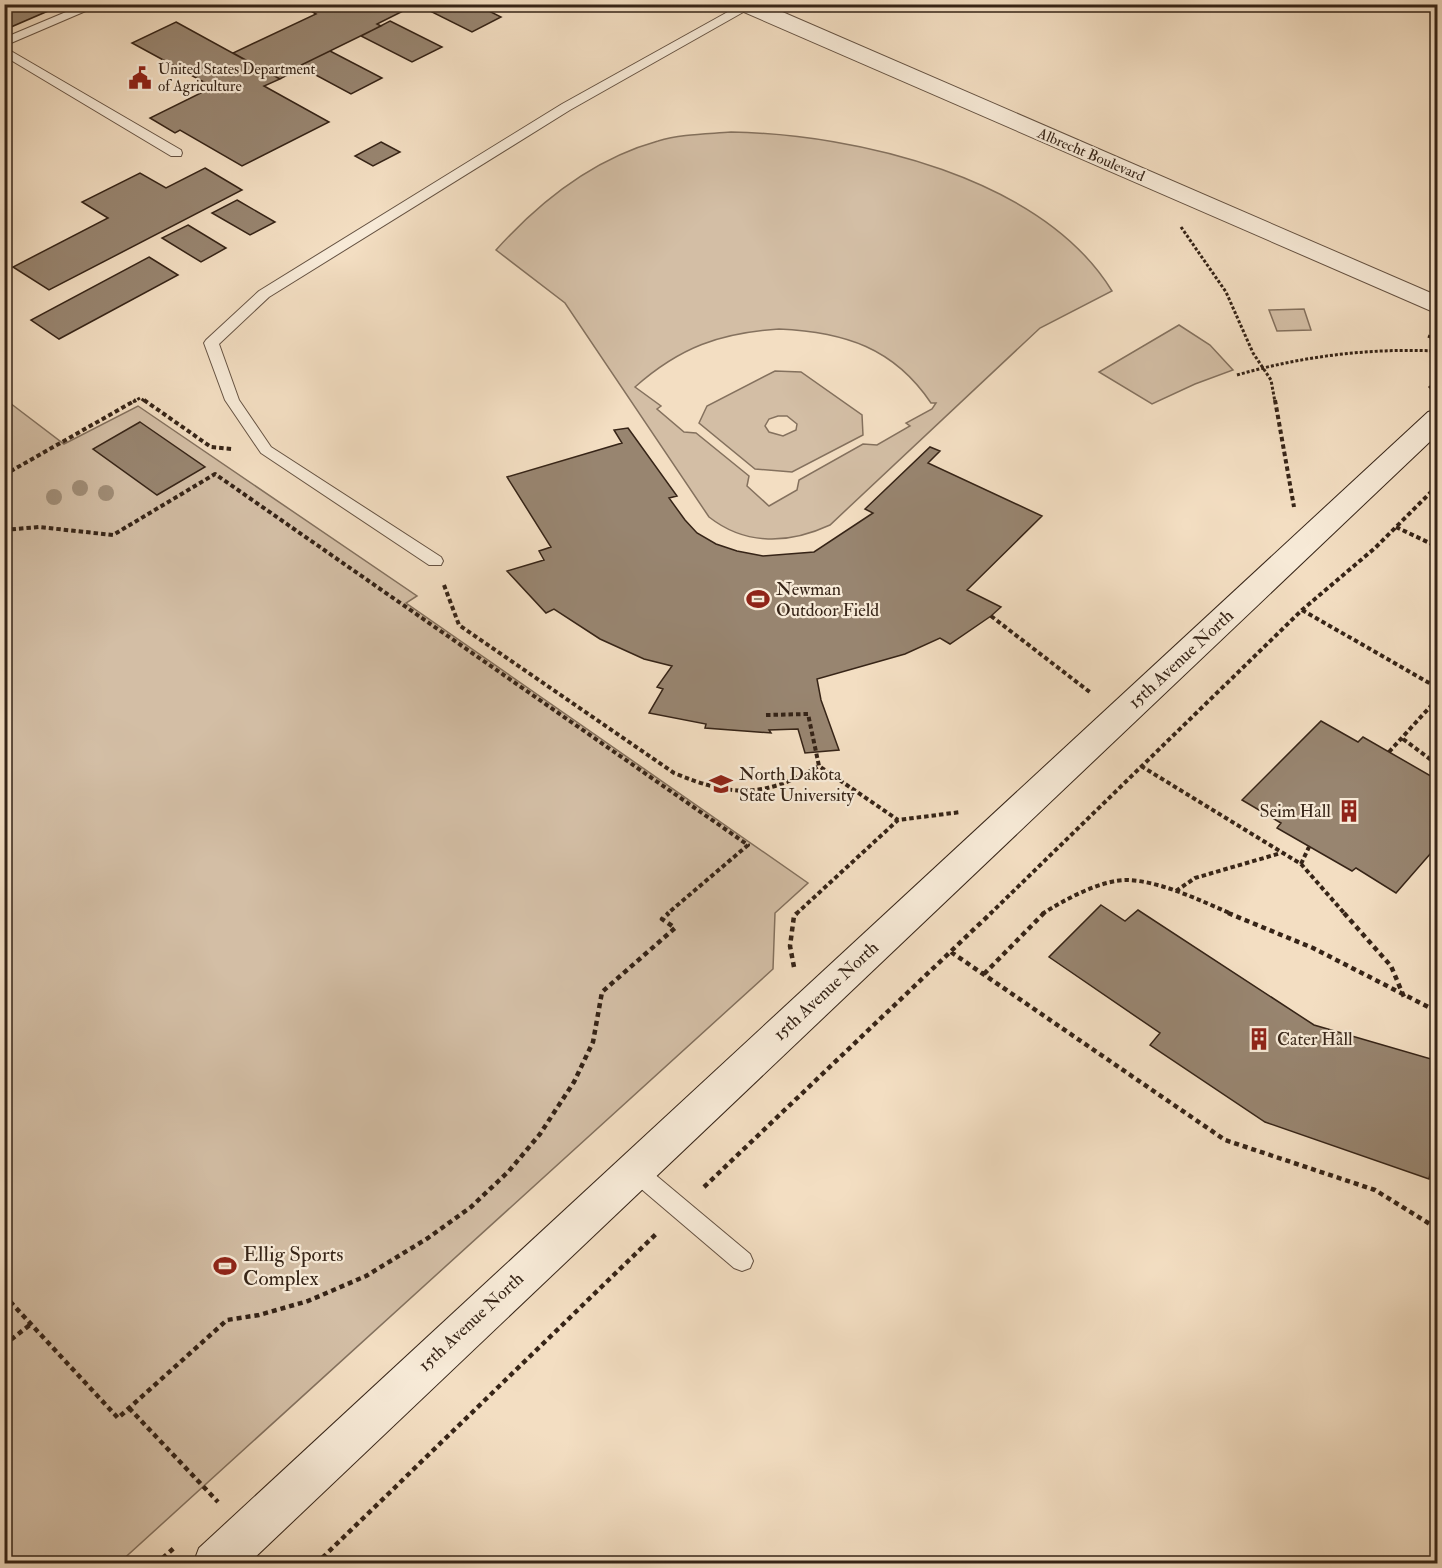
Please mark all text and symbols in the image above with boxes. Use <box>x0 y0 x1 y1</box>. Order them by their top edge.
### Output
place label: United States Department of Agriculture <box>158 60 316 96</box>
public building icon: United States Department of Agriculture <box>127 65 153 91</box>
street label: Albrecht Boulevard <box>1034 123 1148 186</box>
place label: Newman Outdoor Field <box>776 578 879 622</box>
sports icon: Newman Outdoor Field <box>745 586 771 612</box>
street label: 15th Avenue North <box>1124 604 1239 714</box>
place label: North Dakota State University <box>739 763 856 807</box>
school or university icon: North Dakota State University <box>708 771 734 797</box>
building icon: Seim Hall <box>1336 798 1362 824</box>
place label: Seim Hall <box>1260 800 1331 823</box>
street label: 15th Avenue North <box>769 936 884 1046</box>
building icon: Cater Hall <box>1246 1026 1272 1052</box>
place label: Cater Hall <box>1277 1028 1353 1051</box>
place label: Ellig Sports Complex <box>243 1241 343 1292</box>
sports icon: Ellig Sports Complex <box>212 1253 238 1279</box>
street label: 15th Avenue North <box>414 1267 529 1377</box>

